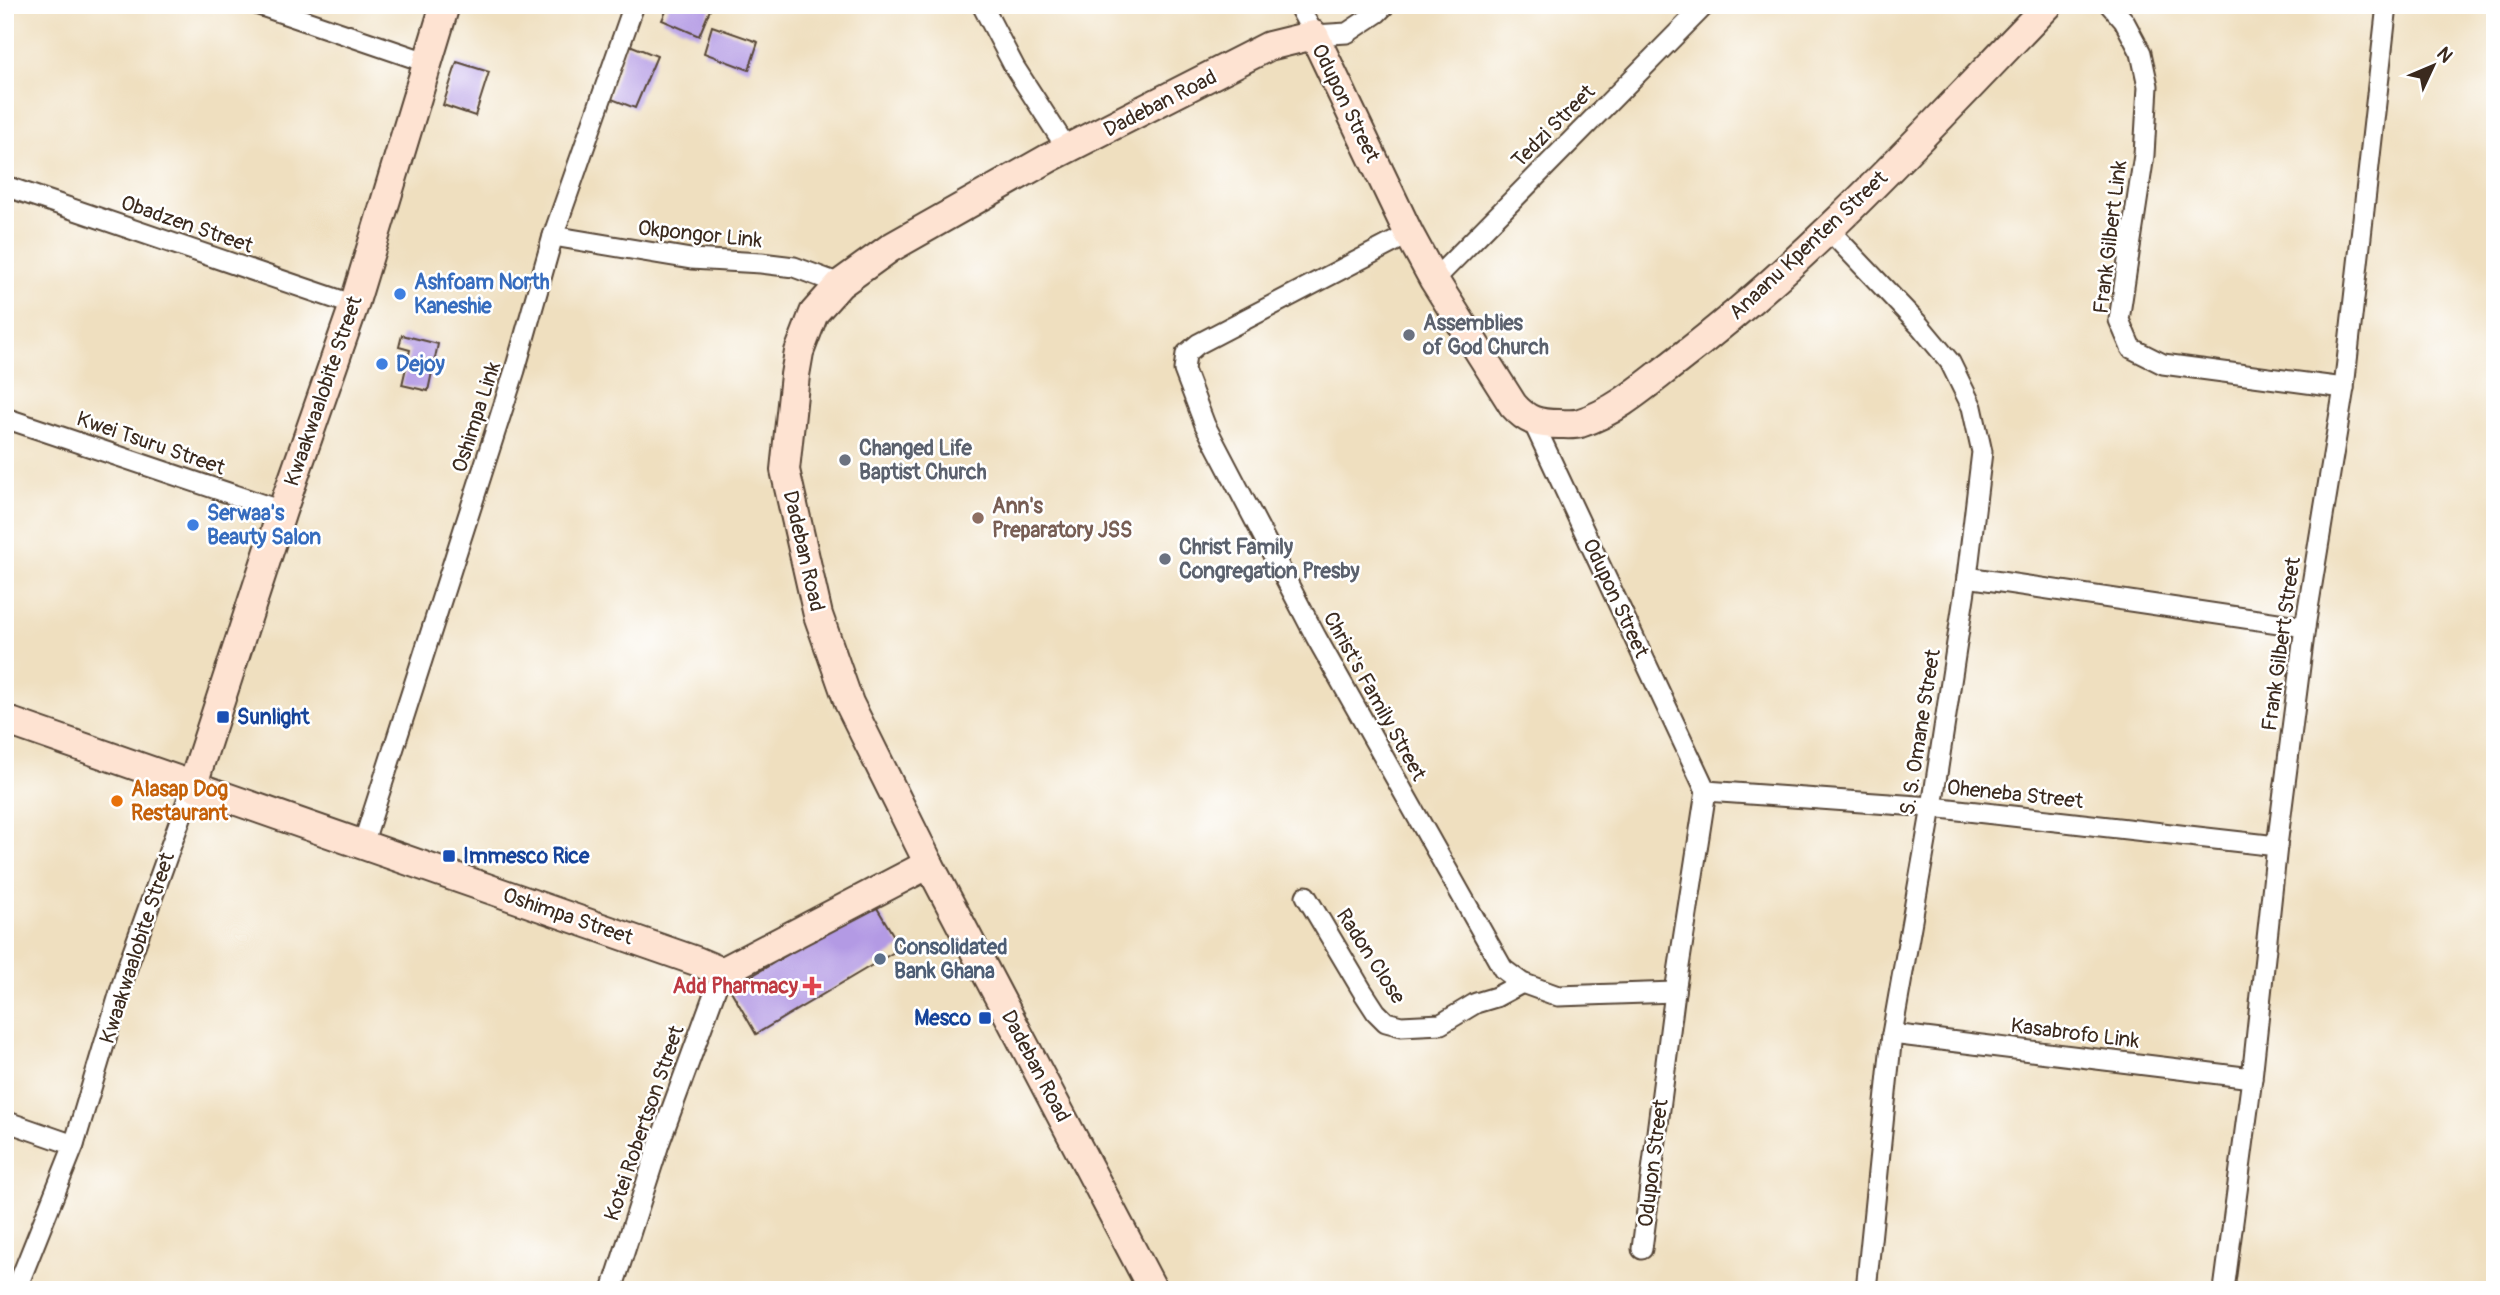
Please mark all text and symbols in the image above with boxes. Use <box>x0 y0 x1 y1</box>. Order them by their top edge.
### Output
north arrow <box>2398 32 2468 102</box>
street label: Odupon Street <box>1305 40 1386 167</box>
text: N <box>2431 42 2458 68</box>
street label: Dadeban Road <box>1099 63 1221 143</box>
street label: Tedzi Street <box>1506 79 1601 174</box>
street label: Frank Gilbert Link <box>2088 159 2133 315</box>
street label: Anaanu Kpenten Street <box>1723 164 1894 326</box>
street label: Obadzen Street <box>117 189 257 260</box>
street label: Okpongor Link <box>636 215 764 254</box>
place label: Ashfoam North Kaneshie <box>414 269 550 320</box>
marker: Ashfoam North Kaneshie <box>392 286 408 302</box>
street label: Kwaakwaalobite Street <box>278 292 369 490</box>
place label: Assemblies of God Church <box>1422 310 1549 361</box>
marker: Assemblies of God Church <box>1401 327 1417 343</box>
place label: Dejoy <box>396 351 445 378</box>
marker: Dejoy <box>374 356 390 372</box>
street label: Oshimpa Link <box>446 358 507 476</box>
street label: Kwei Tsuru Street <box>73 405 229 482</box>
place label: Changed Life Baptist Church <box>859 435 987 486</box>
marker: Changed Life Baptist Church <box>837 452 853 468</box>
street label: Dadeban Road <box>777 488 831 614</box>
place label: Ann's Preparatory JSS <box>992 493 1132 544</box>
place label: Serwaa's Beauty Salon <box>207 500 321 551</box>
marker: Ann's Preparatory JSS <box>970 510 986 526</box>
marker: Serwaa's Beauty Salon <box>185 517 201 533</box>
place label: Christ Family Congregation Presby <box>1179 534 1360 585</box>
street label: Odupon Street <box>1576 534 1655 663</box>
marker: Christ Family Congregation Presby <box>1157 551 1173 567</box>
street label: Frank Gilbert Street <box>2256 555 2307 733</box>
street label: Christ's Family Street <box>1317 607 1432 786</box>
street label: S. S. Omane Street <box>1894 647 1947 817</box>
place label: Sunlight <box>237 704 310 731</box>
marker: Sunlight <box>215 709 231 725</box>
street label: Oheneba Street <box>1945 774 2085 815</box>
place label: Alasap Dog Restaurant <box>131 776 229 827</box>
marker: Alasap Dog Restaurant <box>109 793 125 809</box>
place label: Immesco Rice <box>463 843 590 870</box>
marker: Immesco Rice <box>441 848 457 864</box>
street label: Kwaakwaalobite Street <box>94 849 181 1047</box>
street label: Oshimpa Street <box>499 882 637 952</box>
street label: Radon Close <box>1330 904 1412 1010</box>
place label: Consolidated Bank Ghana <box>894 934 1007 985</box>
marker: Consolidated Bank Ghana <box>872 951 888 967</box>
place label: Add Pharmacy <box>672 973 798 1000</box>
marker: Add Pharmacy <box>804 978 820 994</box>
place label: Mesco <box>914 1005 972 1032</box>
street label: Dadeban Road <box>995 1006 1076 1127</box>
marker: Mesco <box>977 1010 993 1026</box>
street label: Kasabrofo Link <box>2009 1012 2141 1055</box>
street label: Kotei Robertson Street <box>598 1021 691 1224</box>
street label: Odupon Street <box>1632 1097 1675 1229</box>

